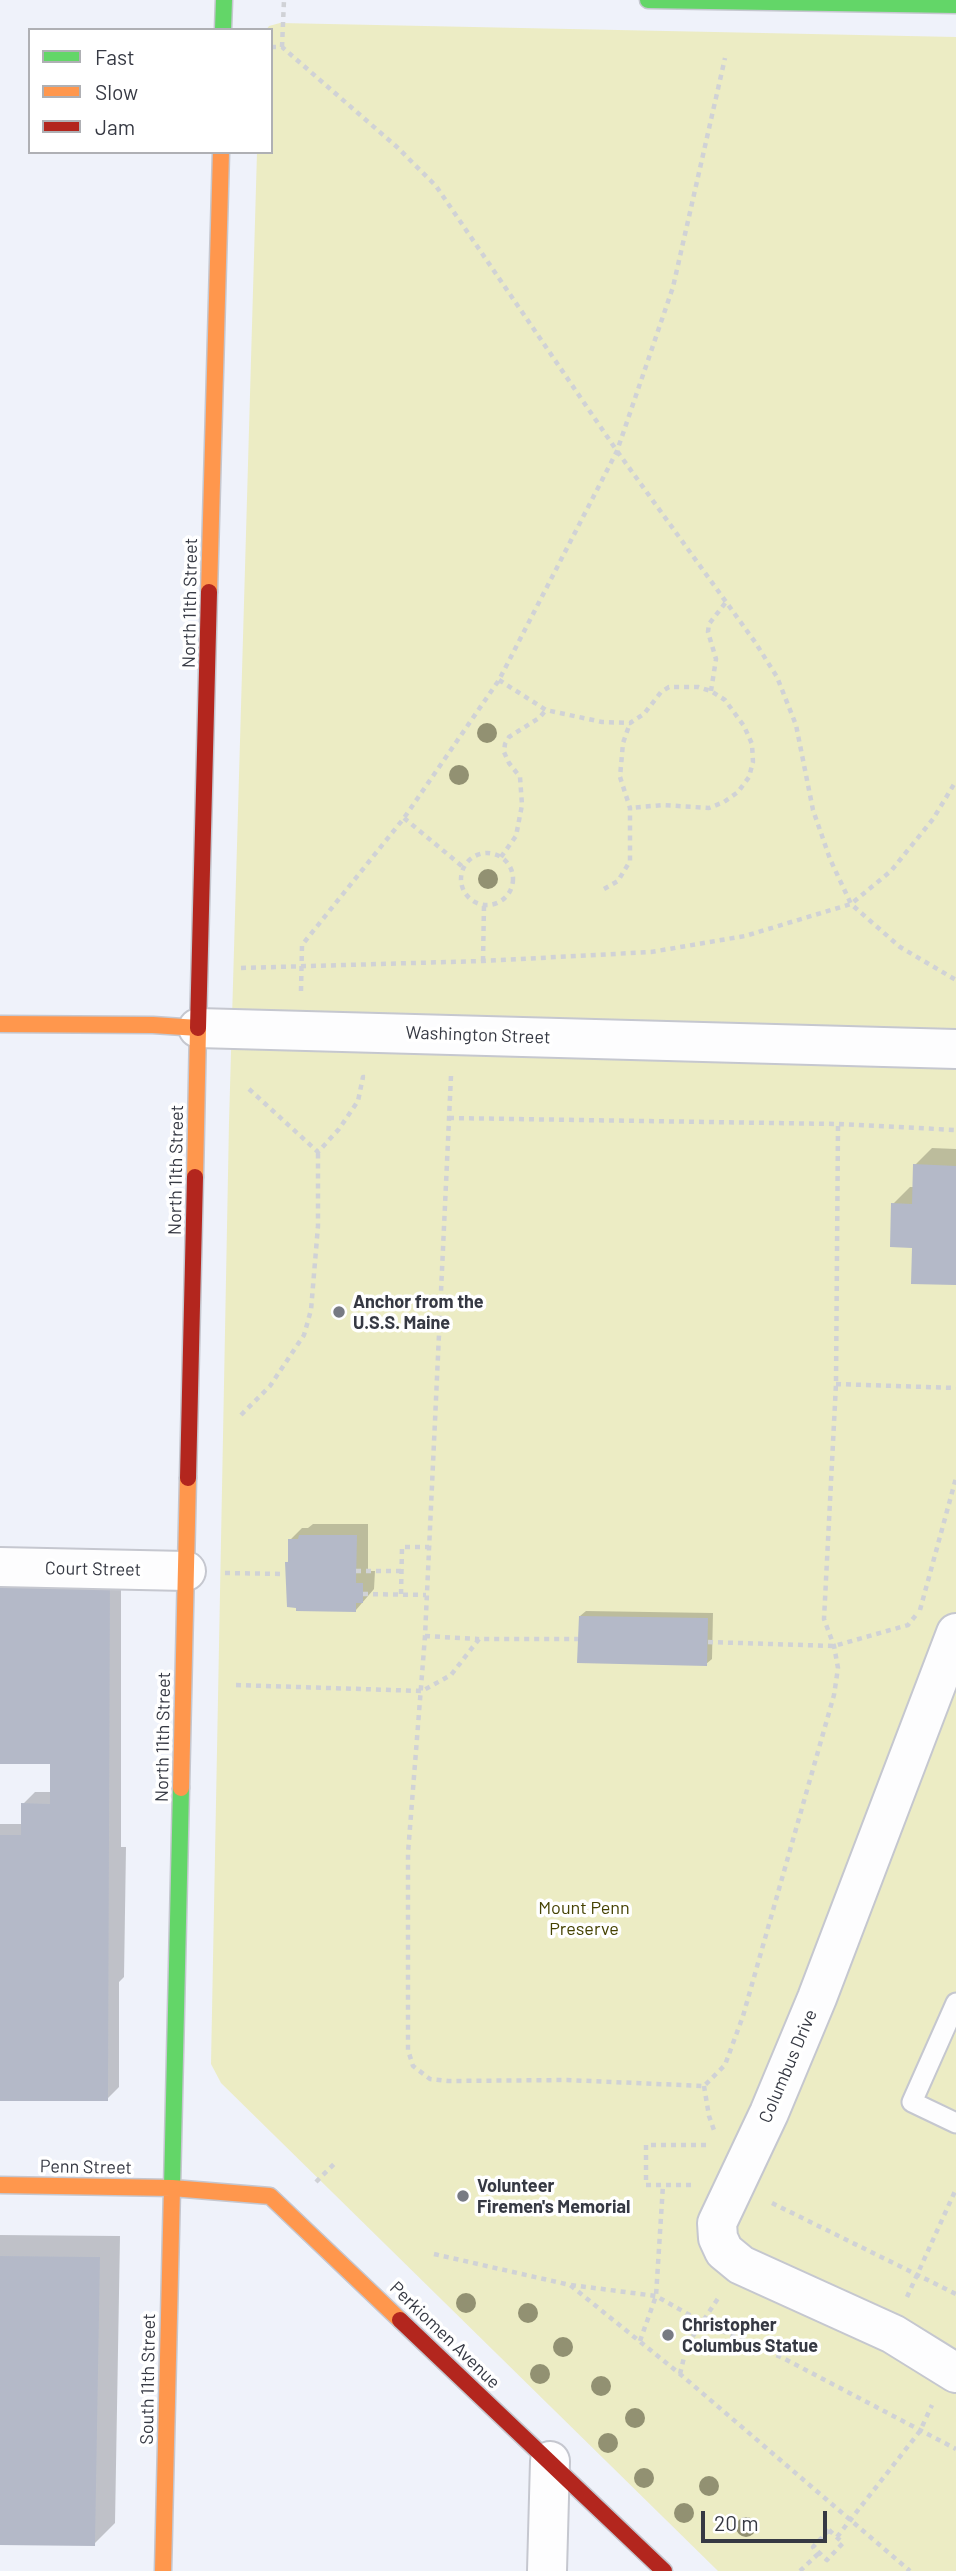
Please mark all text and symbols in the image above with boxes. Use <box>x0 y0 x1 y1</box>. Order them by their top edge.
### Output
legend <box>28 28 273 154</box>
text: Fast <box>95 44 135 69</box>
text: Slow <box>95 79 138 104</box>
text: Jam <box>95 114 135 139</box>
street label: North 11th Street <box>178 538 202 668</box>
street label: Washington Street <box>405 1022 551 1048</box>
street label: North 11th Street <box>164 1105 188 1235</box>
place label: Anchor from the U.S.S. Maine <box>353 1291 484 1334</box>
marker: Anchor from the U.S.S. Maine <box>331 1304 347 1320</box>
street label: Court Street <box>45 1557 141 1581</box>
street label: North 11th Street <box>151 1672 175 1802</box>
park label: Mount Penn Preserve <box>538 1897 630 1940</box>
street label: Columbus Drive <box>754 2006 822 2126</box>
street label: Penn Street <box>40 2155 132 2179</box>
place label: Volunteer Firemen's Memorial <box>477 2175 630 2218</box>
marker: Volunteer Firemen's Memorial <box>455 2188 471 2204</box>
street label: Perkiomen Avenue <box>385 2277 505 2393</box>
street label: South 11th Street <box>136 2313 160 2445</box>
place label: Christopher Columbus Statue <box>682 2314 818 2356</box>
marker: Christopher Columbus Statue <box>660 2327 676 2343</box>
scale bar <box>704 2498 830 2542</box>
text: 20 m <box>714 2510 759 2535</box>

